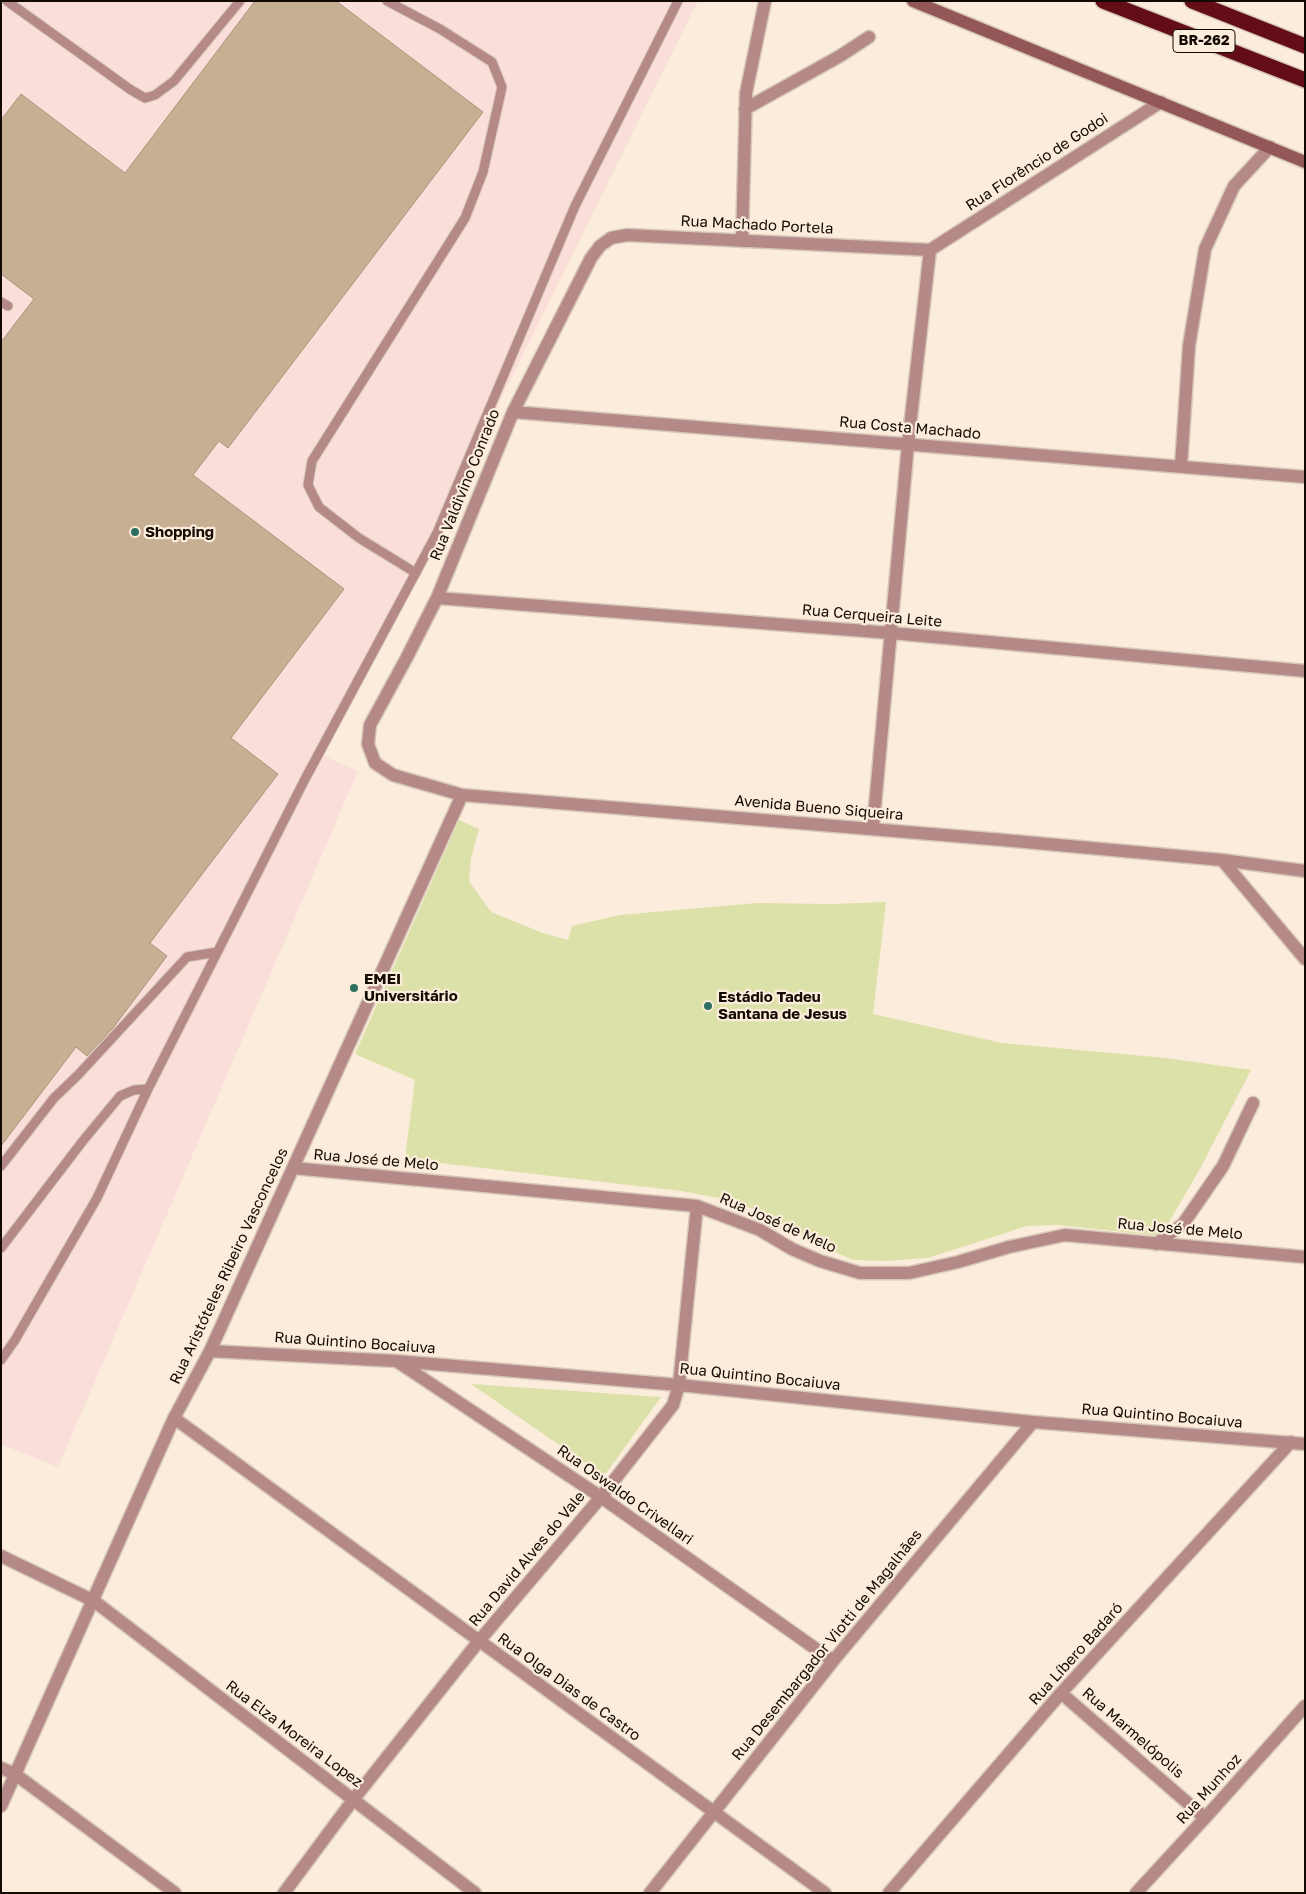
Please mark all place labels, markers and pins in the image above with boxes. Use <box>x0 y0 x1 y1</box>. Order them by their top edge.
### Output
place label: Shopping <box>145 523 214 541</box>
marker: Shopping <box>129 526 141 538</box>
place label: EMEI Universitário <box>364 970 458 1005</box>
marker: EMEI Universitário <box>348 982 360 994</box>
place label: Estádio Tadeu Santana de Jesus <box>718 988 847 1023</box>
marker: Estádio Tadeu Santana de Jesus <box>702 1000 714 1012</box>

